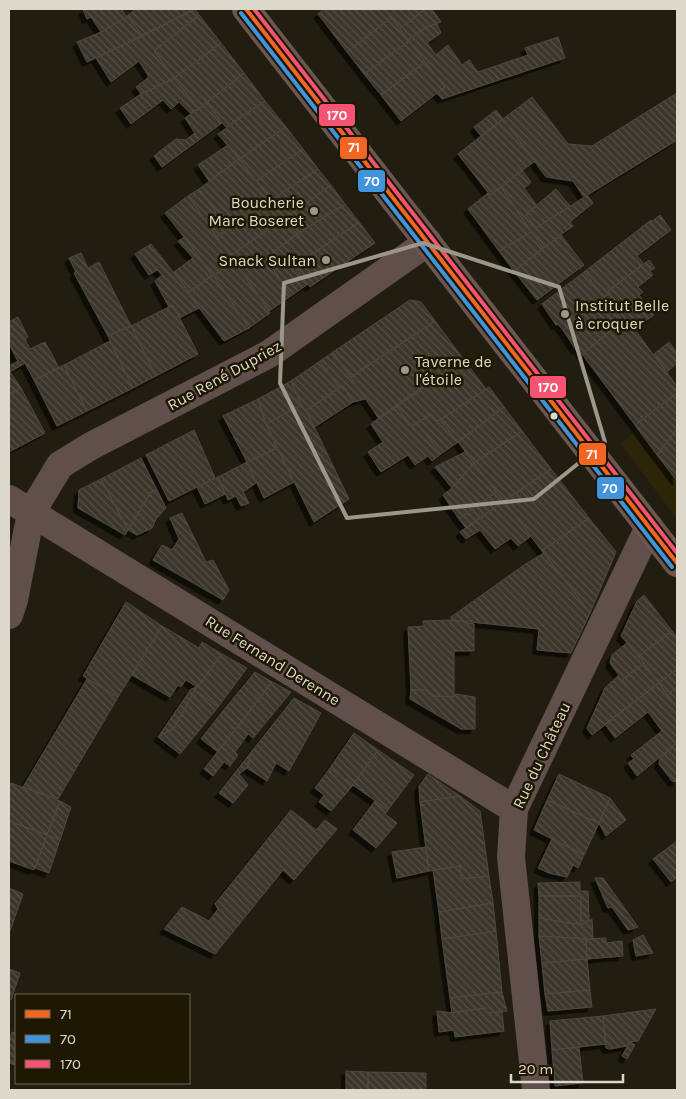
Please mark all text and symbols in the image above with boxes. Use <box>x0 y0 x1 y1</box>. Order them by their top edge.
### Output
line badge: 170 <box>318 103 356 127</box>
text: 170 <box>327 107 348 124</box>
line badge: 71 <box>339 136 368 160</box>
text: 71 <box>348 139 360 156</box>
line badge: 70 <box>357 169 386 193</box>
text: 70 <box>364 173 380 190</box>
place label: Boucherie Marc Boseret <box>208 193 304 230</box>
marker: Boucherie Marc Boseret <box>308 205 320 217</box>
place label: Snack Sultan <box>218 251 316 270</box>
marker: Snack Sultan <box>320 254 332 266</box>
place label: Institut Belle à croquer <box>575 296 669 333</box>
marker: Institut Belle à croquer <box>559 308 571 320</box>
street label: Rue René Dupriez <box>164 336 284 415</box>
place label: Taverne de l'étoile <box>415 352 492 389</box>
marker: Taverne de l'étoile <box>399 364 411 376</box>
line badge: 170 <box>529 375 567 399</box>
text: 170 <box>538 379 559 396</box>
unlabelled marker <box>549 411 559 421</box>
line badge: 71 <box>578 442 607 466</box>
text: 71 <box>586 446 598 463</box>
line badge: 70 <box>596 476 625 500</box>
text: 70 <box>602 480 618 497</box>
street label: Rue Fernand Derenne <box>202 611 344 710</box>
street label: Rue du Château <box>508 699 574 812</box>
legend <box>15 994 190 1084</box>
text: 71 <box>60 1005 72 1023</box>
text: 70 <box>60 1030 76 1048</box>
scale bar <box>511 1052 624 1084</box>
text: 170 <box>60 1055 81 1073</box>
text: 20 m <box>518 1060 553 1078</box>

